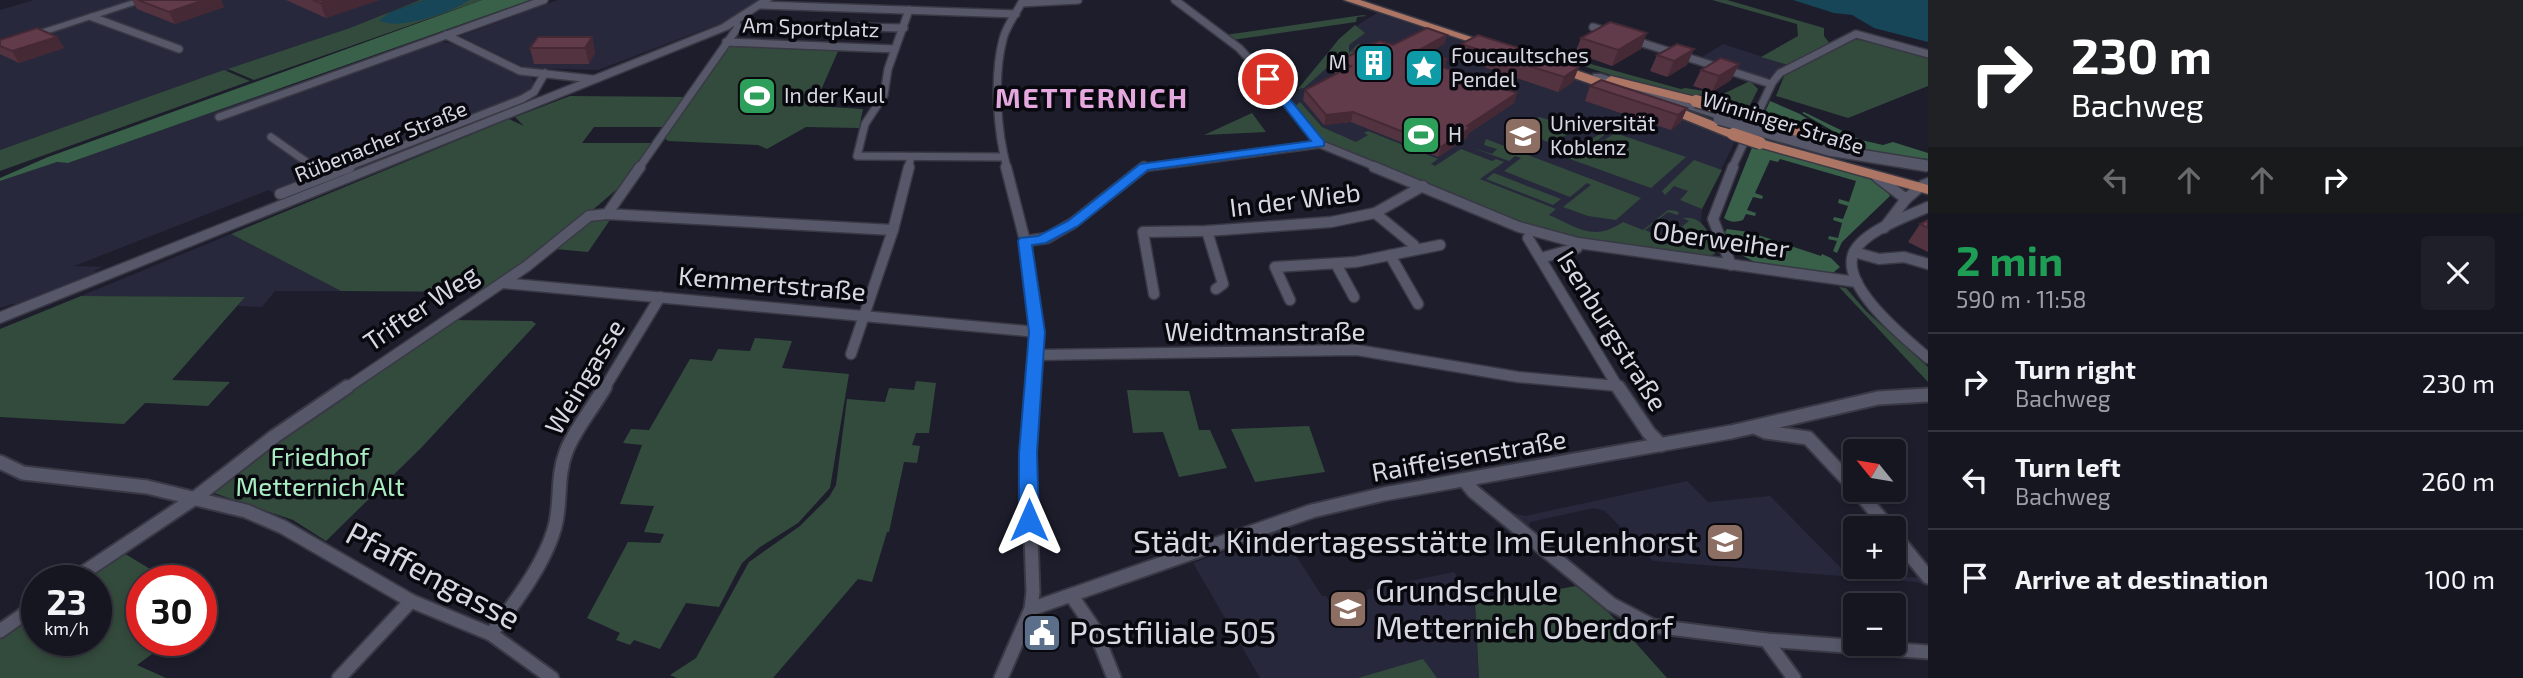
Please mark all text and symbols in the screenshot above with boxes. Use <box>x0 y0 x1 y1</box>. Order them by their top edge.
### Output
street label: Am Sportplatz <box>742 12 880 41</box>
text: 230 m <box>2071 25 2212 84</box>
icon: right <box>1956 28 2047 119</box>
building icon: M <box>1353 42 1395 84</box>
place label: Foucaultsches Pendel <box>1451 42 1589 91</box>
place icon: Foucaultsches Pendel <box>1403 47 1445 89</box>
pin <box>1238 49 1298 109</box>
place label: M <box>1329 49 1347 74</box>
icon: arrive <box>1249 60 1287 98</box>
sports icon: In der Kaul <box>736 75 778 117</box>
district label: METTERNICH <box>995 80 1189 114</box>
place label: In der Kaul <box>784 82 885 107</box>
street label: Winninger Straße <box>1700 85 1867 158</box>
text: Bachweg <box>2071 85 2204 123</box>
street label: Rübenacher Straße <box>291 95 470 187</box>
place label: Universität Koblenz <box>1550 110 1656 159</box>
sports icon: H <box>1400 114 1442 156</box>
school or university icon: Universität Koblenz <box>1502 115 1544 157</box>
place label: H <box>1448 121 1462 146</box>
icon: left <box>2097 161 2135 199</box>
icon: ahead <box>2170 161 2208 199</box>
icon: ahead <box>2243 161 2281 199</box>
icon: right <box>2316 161 2354 199</box>
street label: In der Wieb <box>1228 175 1362 222</box>
street label: Oberweiher <box>1651 214 1792 263</box>
text: 2 min <box>1956 234 2063 284</box>
button: close <box>2421 236 2495 310</box>
street label: Isenburgstraße <box>1552 244 1675 416</box>
street label: Trifter Weg <box>357 257 483 356</box>
street label: Kemmertstraße <box>677 259 867 306</box>
text: 590 m · 11:58 <box>1956 285 2086 313</box>
street label: Weingasse <box>537 313 630 439</box>
street label: Weidtmanstraße <box>1165 315 1365 346</box>
text: Turn right <box>2015 353 2136 384</box>
icon: right <box>1956 363 1994 401</box>
text: 230 m <box>2422 367 2495 398</box>
text: Bachweg <box>2015 384 2111 412</box>
street label: Raiffeisenstraße <box>1369 422 1568 487</box>
north arrow <box>1843 439 1906 502</box>
map controls <box>1843 439 1906 656</box>
park label: Friedhof Metternich Alt <box>235 440 405 501</box>
text: Turn left <box>2015 451 2121 482</box>
icon: left <box>1956 461 1994 499</box>
text: 260 m <box>2421 465 2495 496</box>
text: Bachweg <box>2015 482 2111 510</box>
position arrow <box>992 483 1066 557</box>
street label: Pfaffengasse <box>340 512 528 636</box>
button: + <box>1843 516 1906 579</box>
place label: Städt. Kindertagesstätte Im Eulenhorst <box>1133 521 1698 559</box>
school or university icon: Städt. Kindertagesstätte Im Eulenhorst <box>1704 521 1746 563</box>
icon: arrive <box>1956 559 1994 597</box>
text: Arrive at destination <box>2015 563 2268 594</box>
text: 100 m <box>2425 563 2495 594</box>
speed limit sign: 30 <box>126 565 217 656</box>
place label: Grundschule Metternich Oberdorf <box>1375 570 1674 645</box>
text: 23 <box>46 580 87 622</box>
school or university icon: Grundschule Metternich Oberdorf <box>1327 588 1369 630</box>
button: − <box>1843 593 1906 656</box>
public building icon: Postfiliale 505 <box>1021 612 1063 654</box>
place label: Postfiliale 505 <box>1069 612 1276 650</box>
text: km/h <box>44 617 89 639</box>

